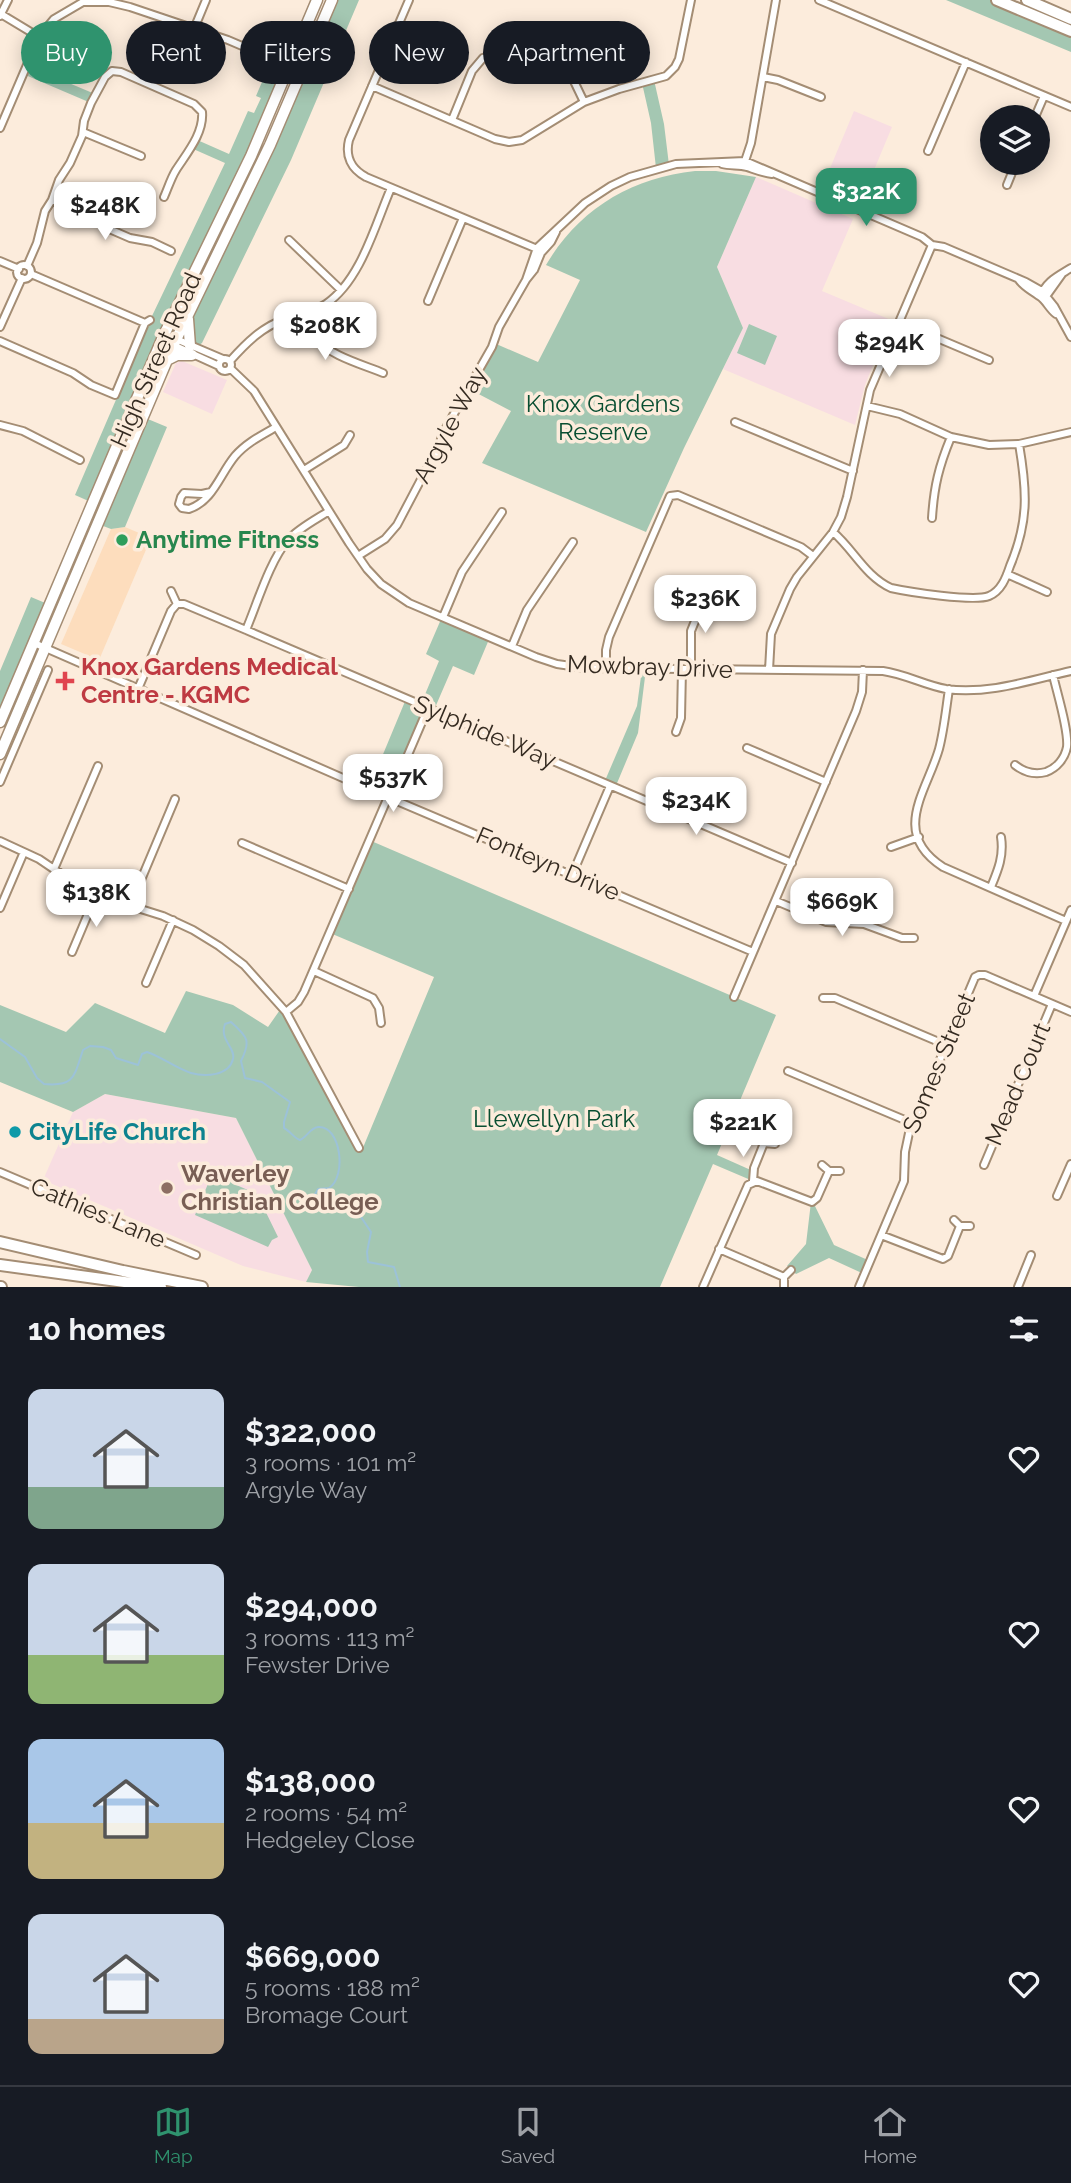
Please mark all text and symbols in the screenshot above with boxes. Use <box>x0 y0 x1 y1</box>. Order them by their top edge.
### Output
chip: Buy <box>21 21 112 84</box>
chip: Rent <box>126 21 226 84</box>
chip: Filters <box>240 21 355 84</box>
chip: New <box>369 21 469 84</box>
chip: Apartment <box>483 21 650 84</box>
map controls <box>980 105 1050 175</box>
button: layers <box>980 105 1050 175</box>
pin: $322K <box>817 168 915 228</box>
text: $322K <box>832 177 900 204</box>
pin: $248K <box>56 182 154 242</box>
text: $248K <box>70 191 140 218</box>
street label: High Street Road <box>104 268 207 452</box>
pin: $208K <box>276 302 374 362</box>
text: $208K <box>290 311 360 338</box>
pin: $294K <box>840 320 938 379</box>
text: $294K <box>854 328 924 355</box>
street label: Argyle Way <box>407 362 492 488</box>
park label: Knox Gardens Reserve <box>526 389 680 446</box>
place label: Anytime Fitness <box>136 525 319 554</box>
marker: Anytime Fitness <box>114 532 130 548</box>
pin: $236K <box>656 576 754 635</box>
text: $236K <box>670 584 740 611</box>
street label: Mowbray Drive <box>567 649 733 684</box>
place label: Knox Gardens Medical Centre - KGMC <box>81 652 338 709</box>
marker: Knox Gardens Medical Centre - KGMC <box>55 671 75 691</box>
street label: Sylphide Way <box>410 689 561 775</box>
pin: $537K <box>344 754 442 814</box>
text: $537K <box>359 763 427 790</box>
pin: $234K <box>647 778 745 837</box>
text: $234K <box>662 786 730 813</box>
street label: Fonteyn Drive <box>472 820 624 907</box>
pin: $138K <box>47 870 145 929</box>
text: $138K <box>62 878 130 905</box>
pin: $669K <box>793 878 891 938</box>
text: $669K <box>806 887 878 914</box>
street label: Somes Street <box>896 988 981 1137</box>
street label: Mead Court <box>979 1018 1056 1150</box>
pin: $221K <box>694 1100 792 1159</box>
park label: Llewellyn Park <box>473 1104 635 1133</box>
text: $221K <box>709 1108 777 1135</box>
place label: CityLife Church <box>29 1117 206 1146</box>
marker: CityLife Church <box>7 1124 23 1140</box>
place label: Waverley Christian College <box>181 1159 379 1216</box>
street label: Cathies Lane <box>26 1171 170 1254</box>
marker: Waverley Christian College <box>159 1180 175 1196</box>
icon: filters <box>1005 1310 1043 1348</box>
text: 10 homes <box>28 1312 165 1347</box>
text: $322,000 <box>245 1414 377 1449</box>
icon: home <box>84 1417 168 1501</box>
icon: heart <box>1005 1440 1043 1478</box>
text: 3 rooms · 101 m² <box>245 1449 416 1476</box>
text: Argyle Way <box>245 1476 367 1503</box>
text: $294,000 <box>245 1589 378 1624</box>
icon: home <box>84 1592 168 1676</box>
icon: heart <box>1005 1615 1043 1653</box>
text: 3 rooms · 113 m² <box>245 1624 414 1651</box>
text: Fewster Drive <box>245 1651 390 1678</box>
text: $138,000 <box>245 1764 376 1799</box>
icon: home <box>84 1767 168 1851</box>
icon: heart <box>1005 1790 1043 1828</box>
text: 2 rooms · 54 m² <box>245 1799 407 1826</box>
text: Hedgeley Close <box>245 1826 415 1853</box>
text: $669,000 <box>245 1939 380 1974</box>
icon: home <box>84 1942 168 2026</box>
icon: heart <box>1005 1965 1043 2003</box>
text: 5 rooms · 188 m² <box>245 1974 420 2001</box>
text: Bromage Court <box>245 2001 408 2028</box>
tab: Map <box>154 2103 193 2167</box>
tab: Saved <box>501 2103 555 2167</box>
tab: Home <box>863 2103 917 2167</box>

